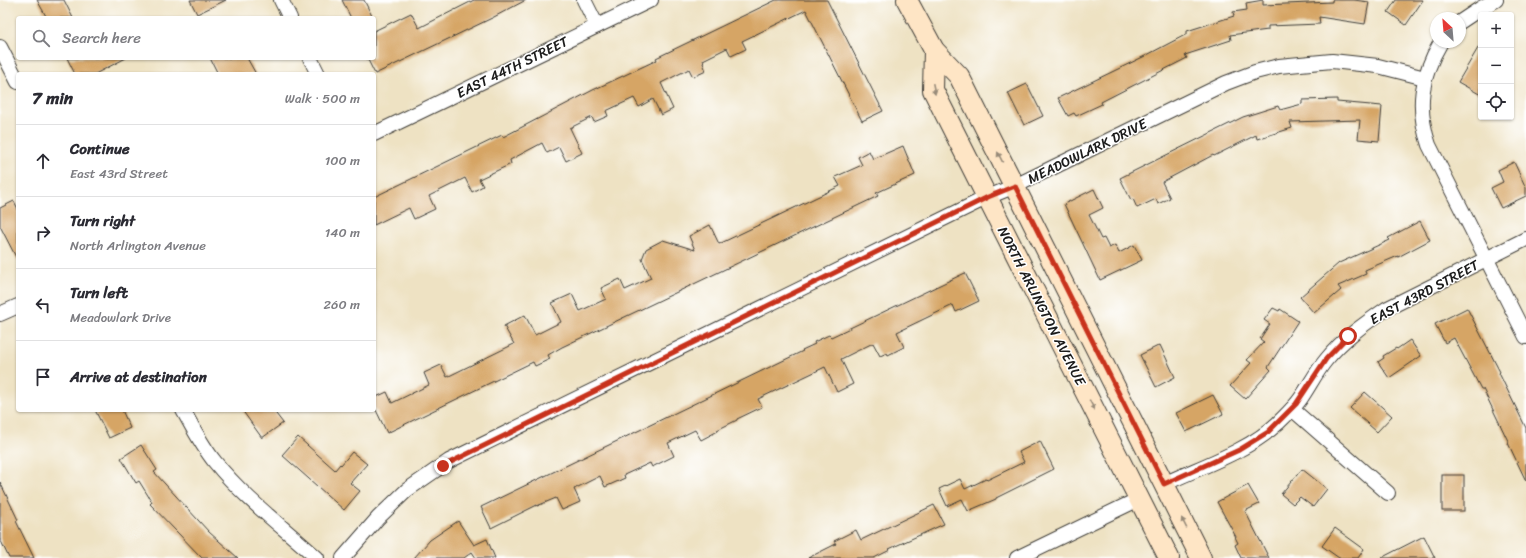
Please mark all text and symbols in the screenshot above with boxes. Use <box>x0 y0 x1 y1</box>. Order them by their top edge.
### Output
north arrow <box>1430 12 1466 48</box>
map controls <box>1478 12 1514 120</box>
button: + <box>1478 12 1514 48</box>
search box <box>16 16 376 60</box>
text: Search here <box>62 25 141 51</box>
icon: search <box>30 27 52 49</box>
street label: EAST 44TH STREET <box>452 29 574 105</box>
button: − <box>1478 48 1514 84</box>
one-way arrow <box>932 82 938 95</box>
text: 7 min <box>32 83 73 113</box>
button: locate <box>1478 84 1514 120</box>
text: Walk · 500 m <box>285 87 360 110</box>
street label: MEADOWLARK DRIVE <box>1023 111 1152 191</box>
text: Continue <box>70 136 130 162</box>
text: 100 m <box>325 149 360 172</box>
icon: ahead <box>32 150 54 172</box>
one-way arrow <box>997 151 1003 163</box>
text: East 43rd Street <box>70 162 168 185</box>
text: Turn right <box>70 208 135 234</box>
text: 140 m <box>325 221 360 244</box>
icon: right <box>32 222 54 244</box>
street label: NORTH ARLINGTON AVENUE <box>990 222 1093 391</box>
text: North Arlington Avenue <box>70 234 206 257</box>
street label: EAST 43RD STREET <box>1365 252 1485 332</box>
text: Turn left <box>70 280 128 306</box>
text: 260 m <box>324 293 360 316</box>
icon: left <box>32 294 54 316</box>
text: Meadowlark Drive <box>70 306 171 329</box>
route start <box>1339 327 1357 345</box>
text: Arrive at destination <box>70 364 207 390</box>
icon: arrive <box>32 366 54 388</box>
one-way arrow <box>1089 400 1095 411</box>
route end <box>434 457 452 475</box>
one-way arrow <box>1181 517 1187 529</box>

